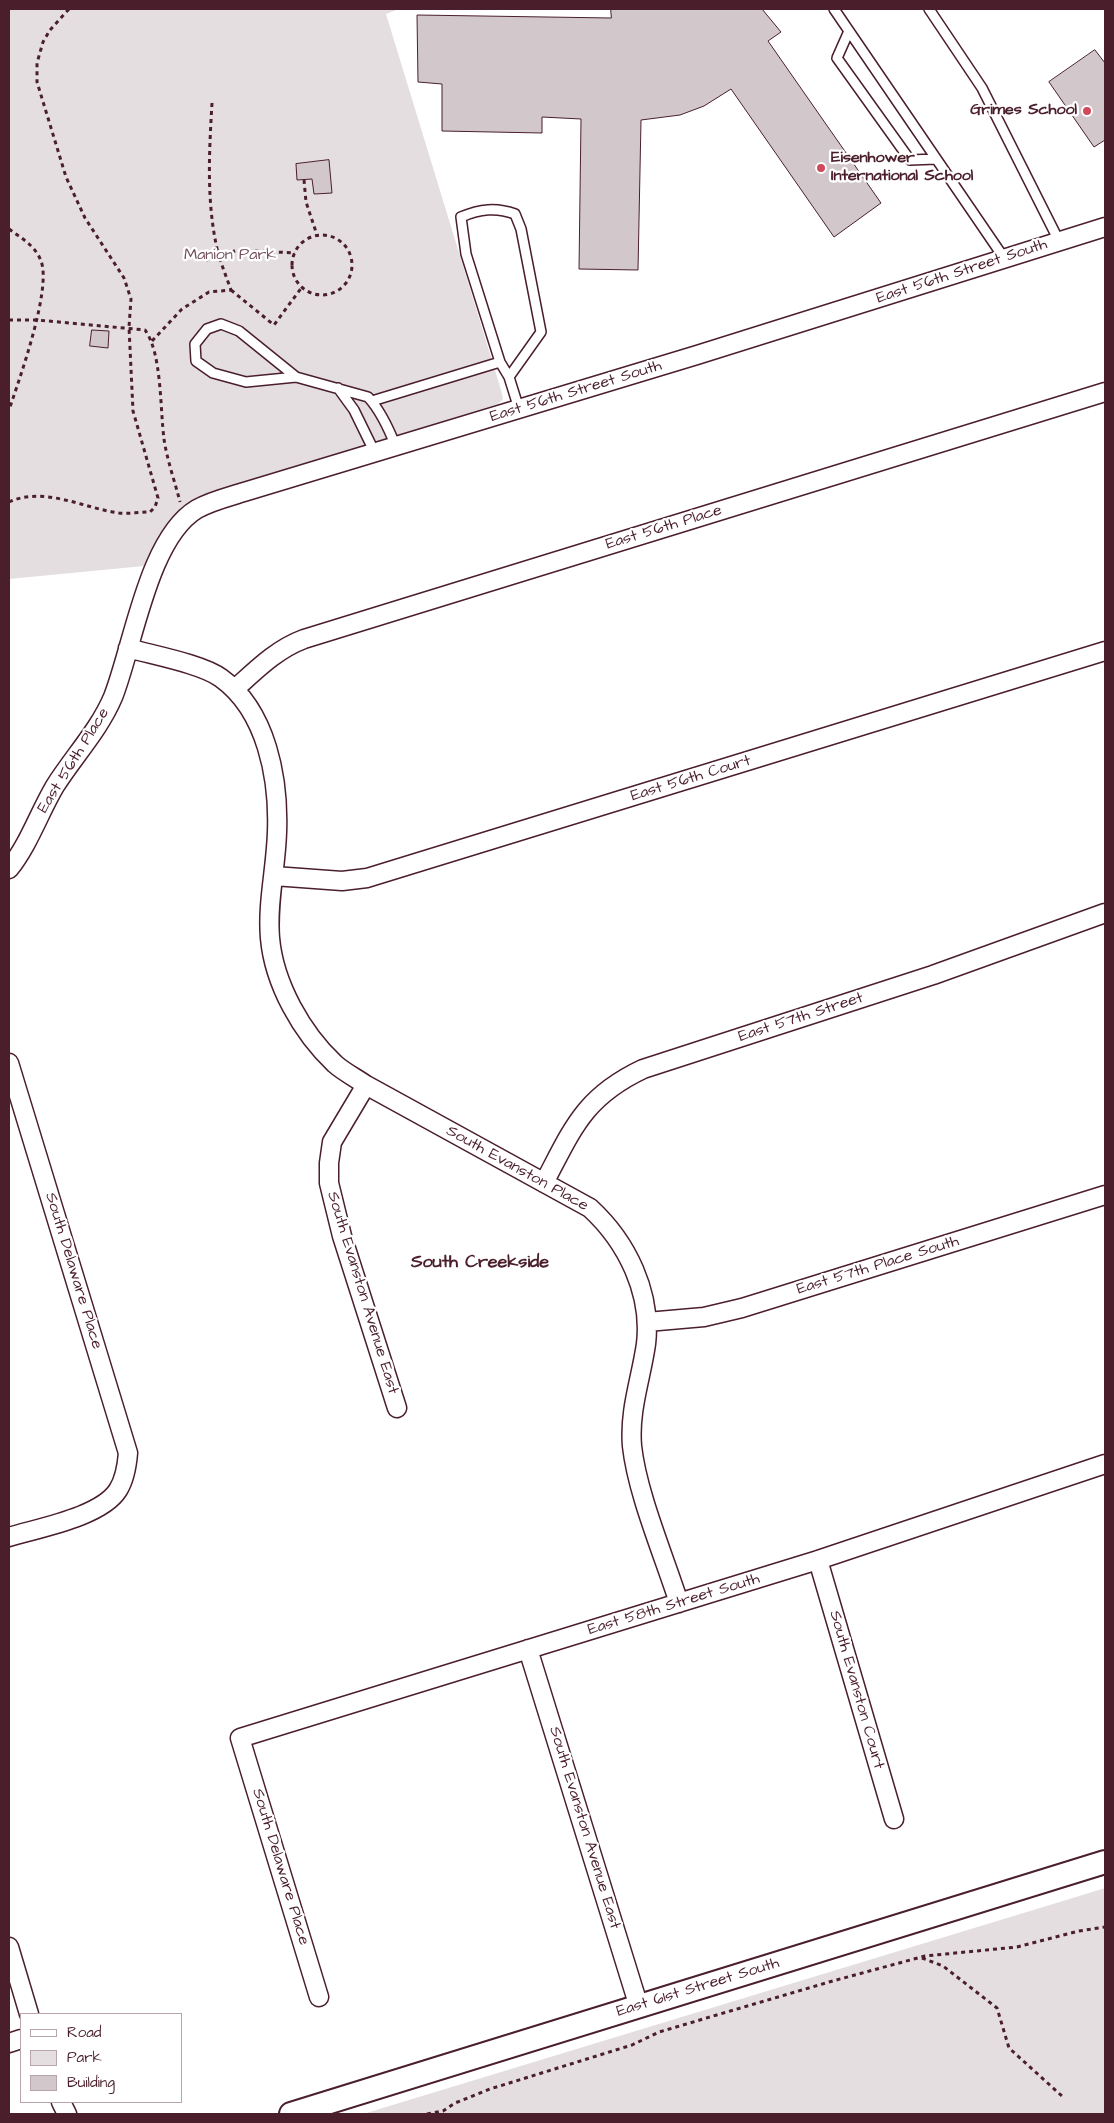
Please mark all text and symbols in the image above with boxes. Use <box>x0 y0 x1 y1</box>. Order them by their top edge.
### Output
place label: Grimes School <box>970 101 1077 121</box>
marker: Grimes School <box>1081 105 1093 117</box>
place label: Eisenhower International School <box>831 149 973 187</box>
marker: Eisenhower International School <box>815 162 827 174</box>
street label: East 56th Street South <box>874 235 1050 309</box>
park label: Manion Park <box>184 246 276 266</box>
street label: East 56th Street South <box>488 357 664 427</box>
street label: East 56th Place <box>604 501 724 555</box>
street label: East 56th Place <box>34 705 114 817</box>
street label: East 56th Court <box>629 752 753 806</box>
street label: East 57th Street <box>736 989 866 1047</box>
street label: South Evanston Place <box>443 1122 591 1216</box>
street label: South Delaware Place <box>40 1190 106 1352</box>
street label: South Evanston Avenue East <box>322 1190 402 1396</box>
street label: East 57th Place South <box>795 1232 961 1300</box>
district label: South Creekside <box>411 1252 549 1274</box>
street label: East 58th Street South <box>586 1570 762 1640</box>
street label: South Evanston Court <box>824 1609 888 1771</box>
street label: South Evanston Avenue East <box>544 1725 624 1931</box>
street label: South Delaware Place <box>247 1786 313 1948</box>
street label: East 61st Street South <box>614 1954 782 2022</box>
legend <box>20 2013 182 2103</box>
text: Road <box>67 2022 101 2043</box>
text: Park <box>67 2047 102 2068</box>
text: Building <box>67 2072 115 2093</box>

